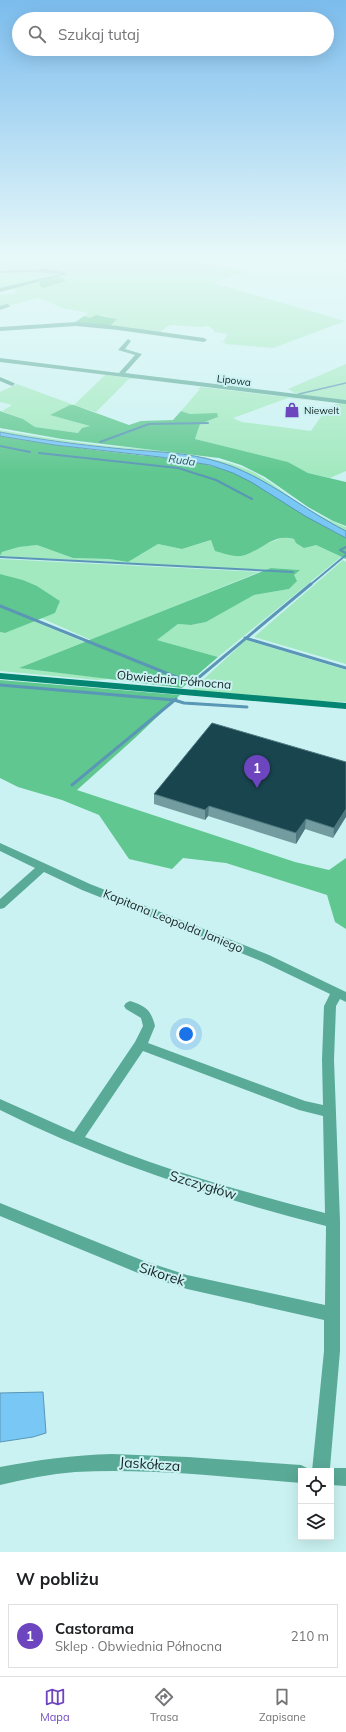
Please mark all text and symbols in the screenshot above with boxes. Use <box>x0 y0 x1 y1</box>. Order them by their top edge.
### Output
search box <box>12 12 334 56</box>
icon: search <box>26 23 48 45</box>
text: Szukaj tutaj <box>58 25 140 44</box>
street label: Lipowa <box>216 372 252 389</box>
shop icon: Niewelt <box>283 401 301 419</box>
place label: Niewelt <box>304 404 340 417</box>
water label: Ruda <box>168 451 197 469</box>
street label: Obwiednia Północna <box>116 667 232 692</box>
pin: 1 <box>244 755 270 788</box>
street label: Kapitana Leopolda Janiego <box>101 886 245 956</box>
your location <box>176 1024 196 1044</box>
street label: Szczygłów <box>167 1166 239 1204</box>
street label: Sikorek <box>137 1258 188 1290</box>
street label: Jaskółcza <box>119 1453 181 1475</box>
map controls <box>298 1468 334 1540</box>
button: locate <box>298 1468 334 1504</box>
button: layers <box>298 1504 334 1540</box>
text: W pobliżu <box>16 1568 99 1589</box>
text: Castorama <box>55 1619 134 1638</box>
text: 1 <box>26 1628 34 1644</box>
text: 210 m <box>291 1628 329 1644</box>
text: Sklep · Obwiednia Północna <box>55 1638 222 1654</box>
tab: Mapa <box>40 1686 70 1724</box>
tab: Trasa <box>150 1686 178 1724</box>
tab: Zapisane <box>259 1686 306 1724</box>

